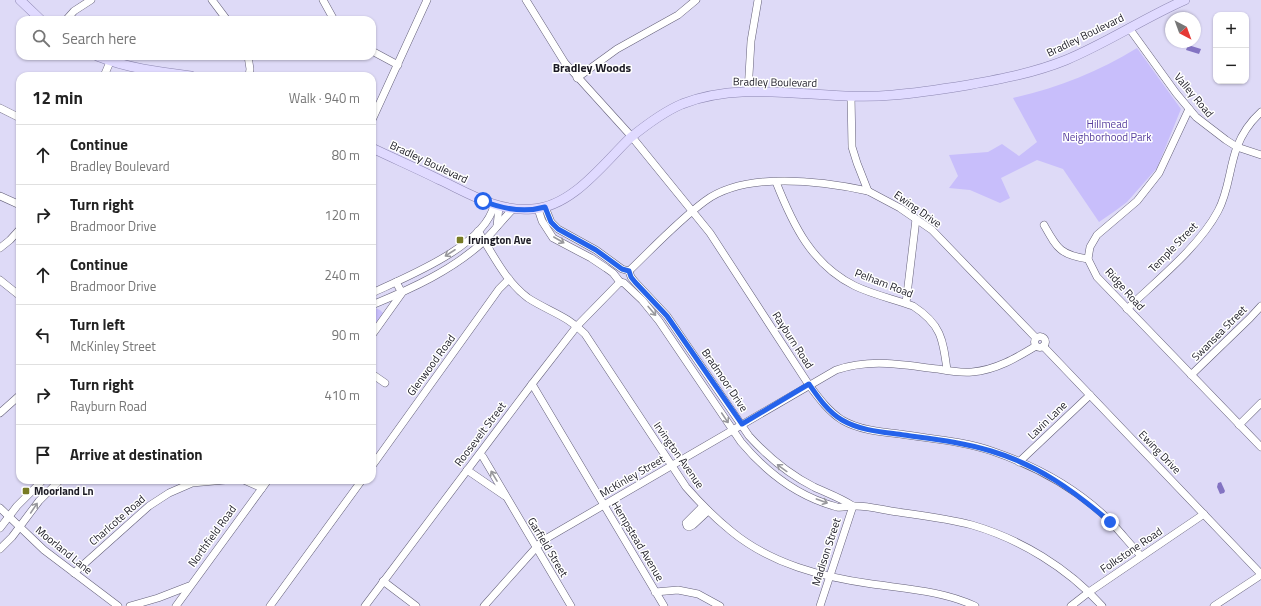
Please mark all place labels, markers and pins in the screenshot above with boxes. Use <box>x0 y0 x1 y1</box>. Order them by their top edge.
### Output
place label: Irvington Ave <box>468 232 532 248</box>
marker: Irvington Ave <box>455 235 465 245</box>
place label: Moorland Ln <box>34 483 94 499</box>
marker: Moorland Ln <box>21 486 31 496</box>

